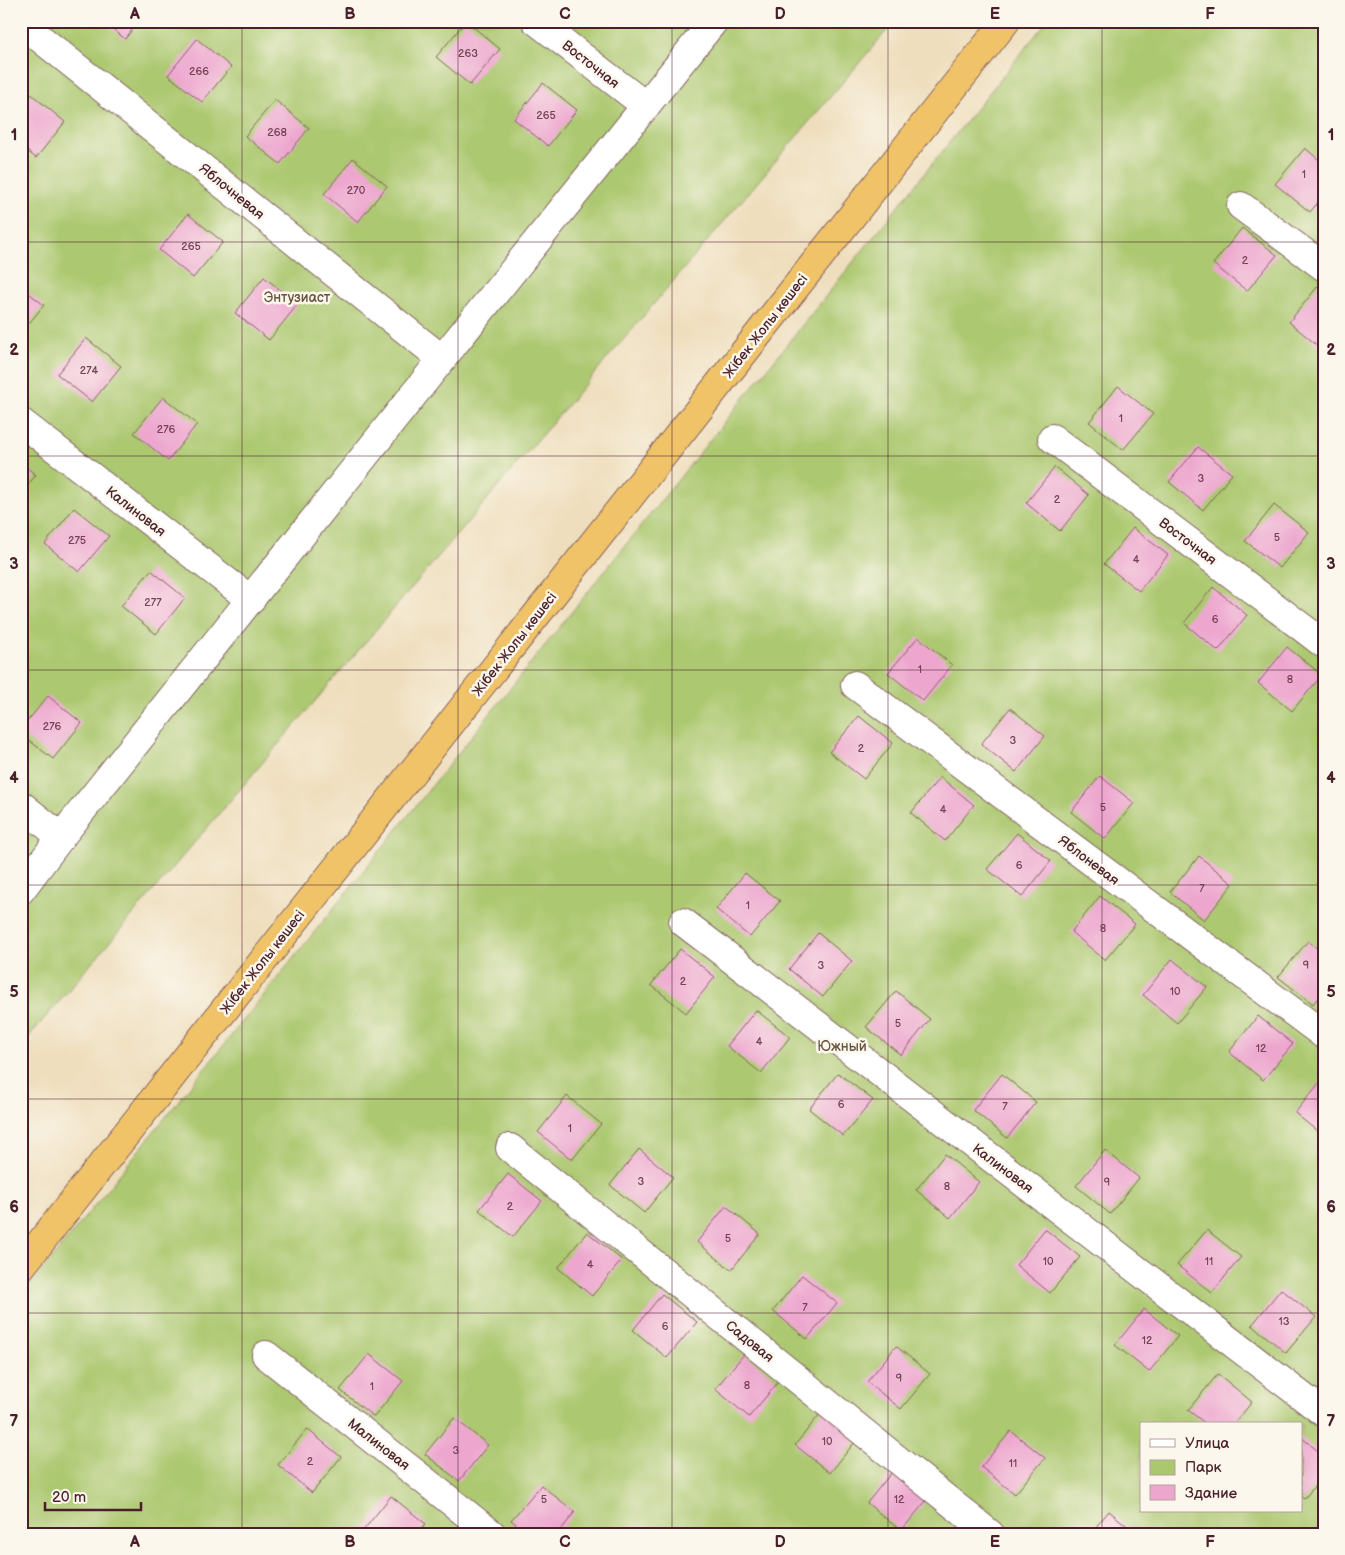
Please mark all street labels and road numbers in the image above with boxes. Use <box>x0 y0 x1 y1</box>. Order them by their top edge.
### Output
street label: Восточная <box>559 37 623 92</box>
street label: Яблочневая <box>196 160 268 223</box>
street label: Жібек Жолы көшесі <box>719 271 811 382</box>
street label: Калиновая <box>102 483 169 540</box>
street label: Восточная <box>1155 514 1220 569</box>
street label: Жібек Жолы көшесі <box>468 589 560 700</box>
street label: Яблоневая <box>1055 832 1123 889</box>
street label: Жібек Жолы көшесі <box>216 907 308 1018</box>
street label: Калиновая <box>969 1140 1037 1197</box>
street label: Садовая <box>722 1317 777 1366</box>
street label: Малиновая <box>344 1415 413 1474</box>

